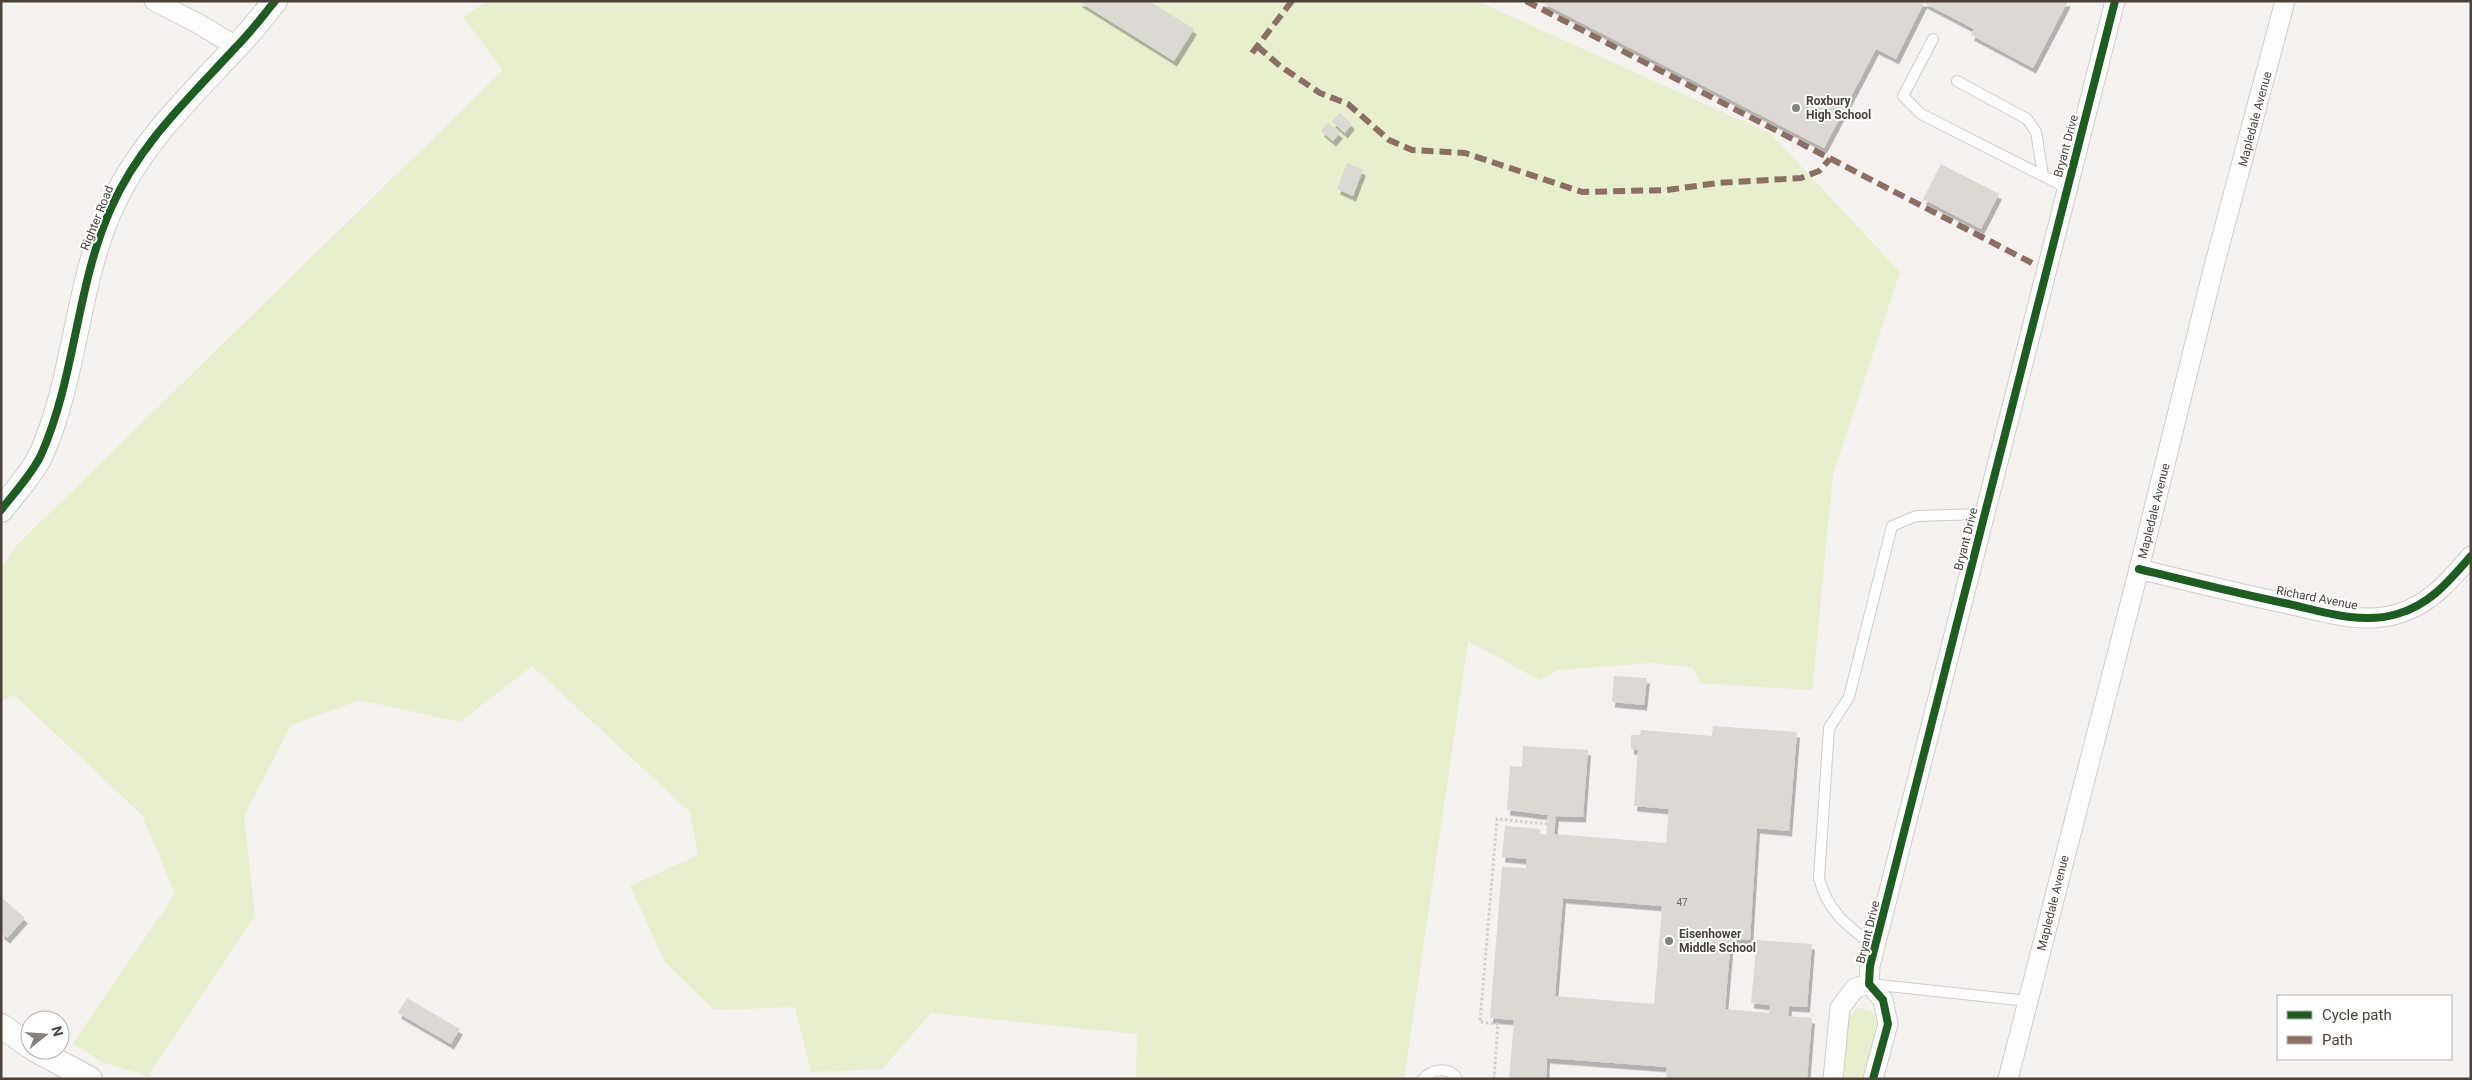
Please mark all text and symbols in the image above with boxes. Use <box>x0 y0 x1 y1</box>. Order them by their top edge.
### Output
street label: Mapledale Avenue <box>2236 70 2274 168</box>
place label: Roxbury High School <box>1806 94 1871 122</box>
marker: Roxbury High School <box>1790 102 1802 114</box>
street label: Bryant Drive <box>2051 113 2081 179</box>
street label: Righter Road <box>78 184 116 252</box>
street label: Mapledale Avenue <box>2135 462 2173 560</box>
street label: Bryant Drive <box>1951 506 1981 572</box>
street label: Richard Avenue <box>2275 583 2359 613</box>
street label: Mapledale Avenue <box>2034 854 2072 952</box>
house number: 47 <box>1676 897 1688 908</box>
street label: Bryant Drive <box>1853 899 1883 965</box>
place label: Eisenhower Middle School <box>1679 927 1756 955</box>
marker: Eisenhower Middle School <box>1663 935 1675 947</box>
legend <box>2277 995 2452 1060</box>
text: Cycle path <box>2322 1006 2392 1024</box>
north arrow <box>20 1010 70 1060</box>
text: N <box>48 1024 67 1038</box>
text: Path <box>2322 1031 2353 1049</box>

